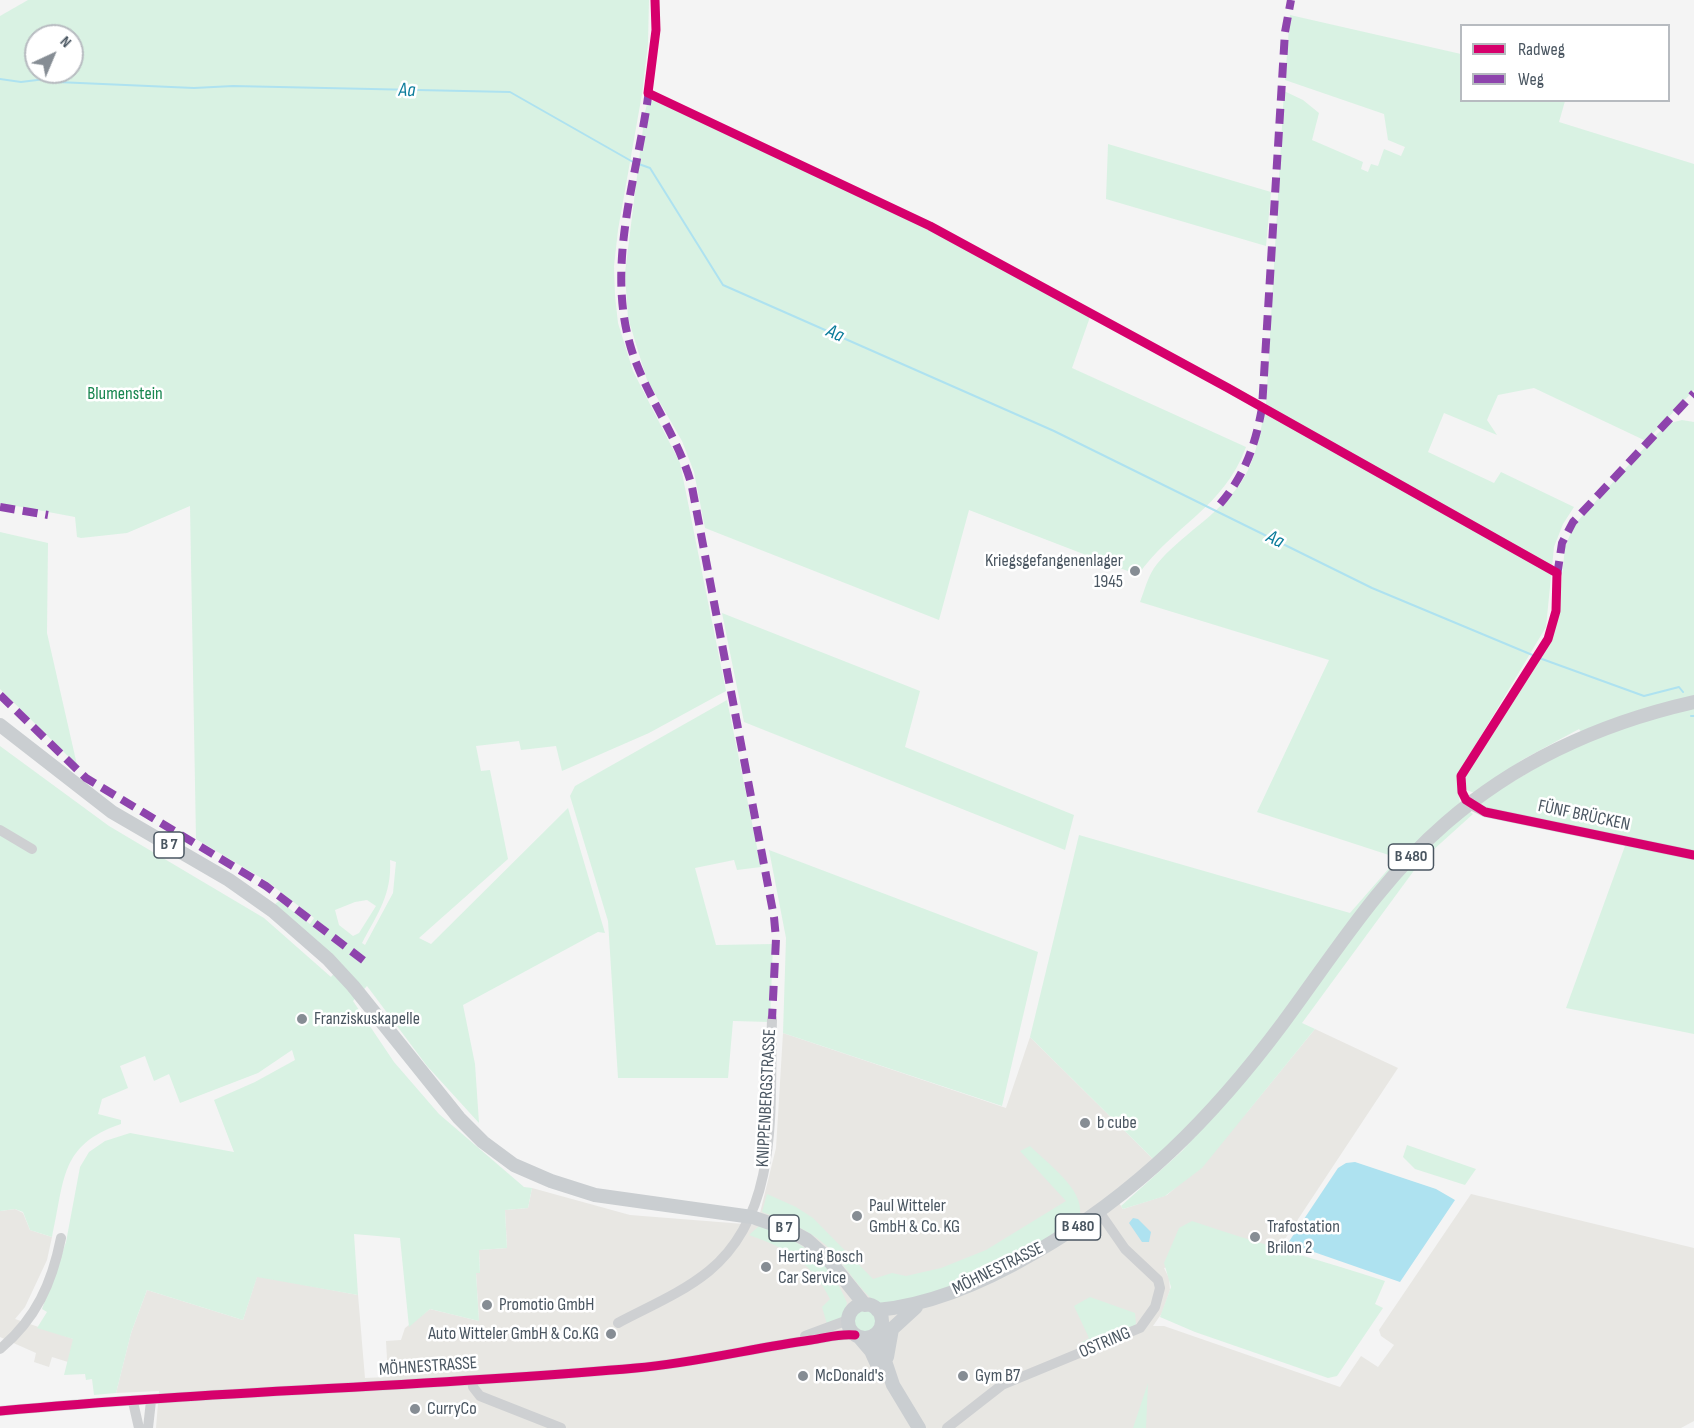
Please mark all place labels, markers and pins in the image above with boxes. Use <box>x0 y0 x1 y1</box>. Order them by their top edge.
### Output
place label: Kriegsgefangenenlager 1945 <box>985 550 1123 592</box>
marker: Kriegsgefangenenlager 1945 <box>1128 564 1142 578</box>
place label: Franziskuskapelle <box>314 1008 420 1030</box>
marker: Franziskuskapelle <box>295 1012 309 1026</box>
place label: b cube <box>1097 1112 1137 1134</box>
marker: b cube <box>1078 1116 1092 1130</box>
place label: Paul Witteler GmbH & Co. KG <box>869 1195 960 1238</box>
marker: Paul Witteler GmbH & Co. KG <box>850 1209 864 1223</box>
place label: Trafostation Brilon 2 <box>1267 1216 1340 1258</box>
marker: Trafostation Brilon 2 <box>1248 1230 1262 1244</box>
place label: Herting Bosch Car Service <box>778 1246 863 1288</box>
marker: Herting Bosch Car Service <box>759 1260 773 1274</box>
place label: Promotio GmbH <box>499 1294 594 1316</box>
marker: Promotio GmbH <box>480 1298 494 1312</box>
place label: Auto Witteler GmbH & Co.KG <box>428 1323 599 1345</box>
marker: Auto Witteler GmbH & Co.KG <box>604 1327 618 1341</box>
place label: McDonald's <box>815 1365 884 1387</box>
place label: Gym B7 <box>975 1365 1020 1387</box>
marker: McDonald's <box>796 1369 810 1383</box>
marker: Gym B7 <box>956 1369 970 1383</box>
place label: CurryCo <box>427 1398 477 1420</box>
marker: CurryCo <box>408 1402 422 1416</box>

